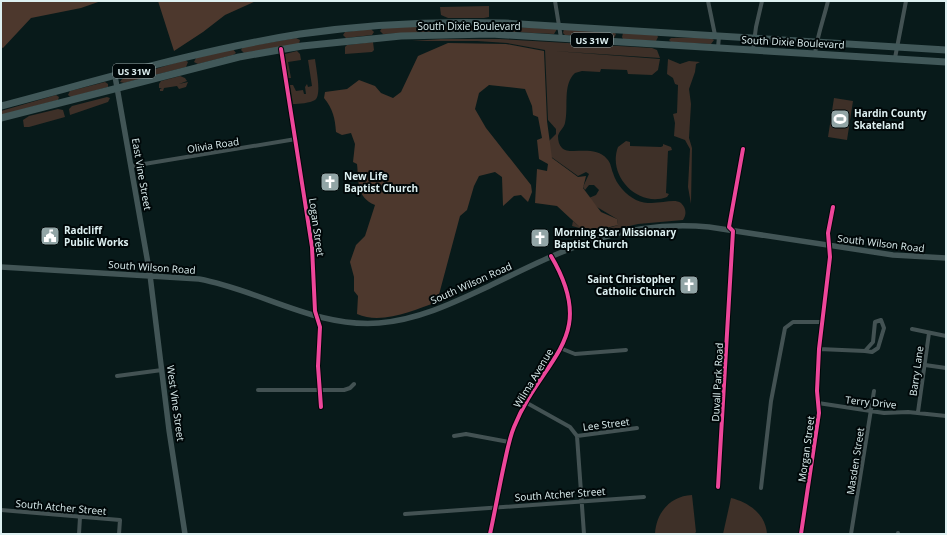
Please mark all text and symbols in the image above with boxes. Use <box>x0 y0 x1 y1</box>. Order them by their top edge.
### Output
street label: South Dixie Boulevard <box>417 19 521 33</box>
street label: South Dixie Boulevard <box>741 32 845 52</box>
road number: US 31W <box>571 33 613 47</box>
road number: US 31W <box>113 64 155 78</box>
place label: Hardin County Skateland <box>854 106 927 132</box>
sports icon: Hardin County Skateland <box>829 108 851 130</box>
street label: Olivia Road <box>186 134 240 156</box>
street label: East Vine Street <box>129 137 155 211</box>
place label: New Life Baptist Church <box>344 169 418 195</box>
church icon: New Life Baptist Church <box>319 171 341 193</box>
street label: Logan Street <box>306 197 328 258</box>
place label: Radcliff Public Works <box>64 223 129 249</box>
public building icon: Radcliff Public Works <box>39 225 61 247</box>
place label: Morning Star Missionary Baptist Church <box>554 225 676 251</box>
church icon: Morning Star Missionary Baptist Church <box>529 227 551 249</box>
street label: South Wilson Road <box>837 231 925 255</box>
street label: South Wilson Road <box>108 257 196 277</box>
street label: South Wilson Road <box>428 259 514 307</box>
place label: Saint Christopher Catholic Church <box>588 272 675 298</box>
church icon: Saint Christopher Catholic Church <box>678 274 700 296</box>
street label: Duvall Park Road <box>708 342 726 422</box>
street label: Barry Lane <box>906 345 926 397</box>
street label: Wilma Avenue <box>510 346 556 410</box>
street label: West Vine Street <box>164 364 188 442</box>
street label: Terry Drive <box>845 392 898 412</box>
street label: Lee Street <box>582 414 631 434</box>
street label: Morgan Street <box>794 415 818 483</box>
street label: Masden Street <box>843 426 867 496</box>
street label: South Atcher Street <box>514 484 606 504</box>
street label: South Atcher Street <box>15 496 107 518</box>

